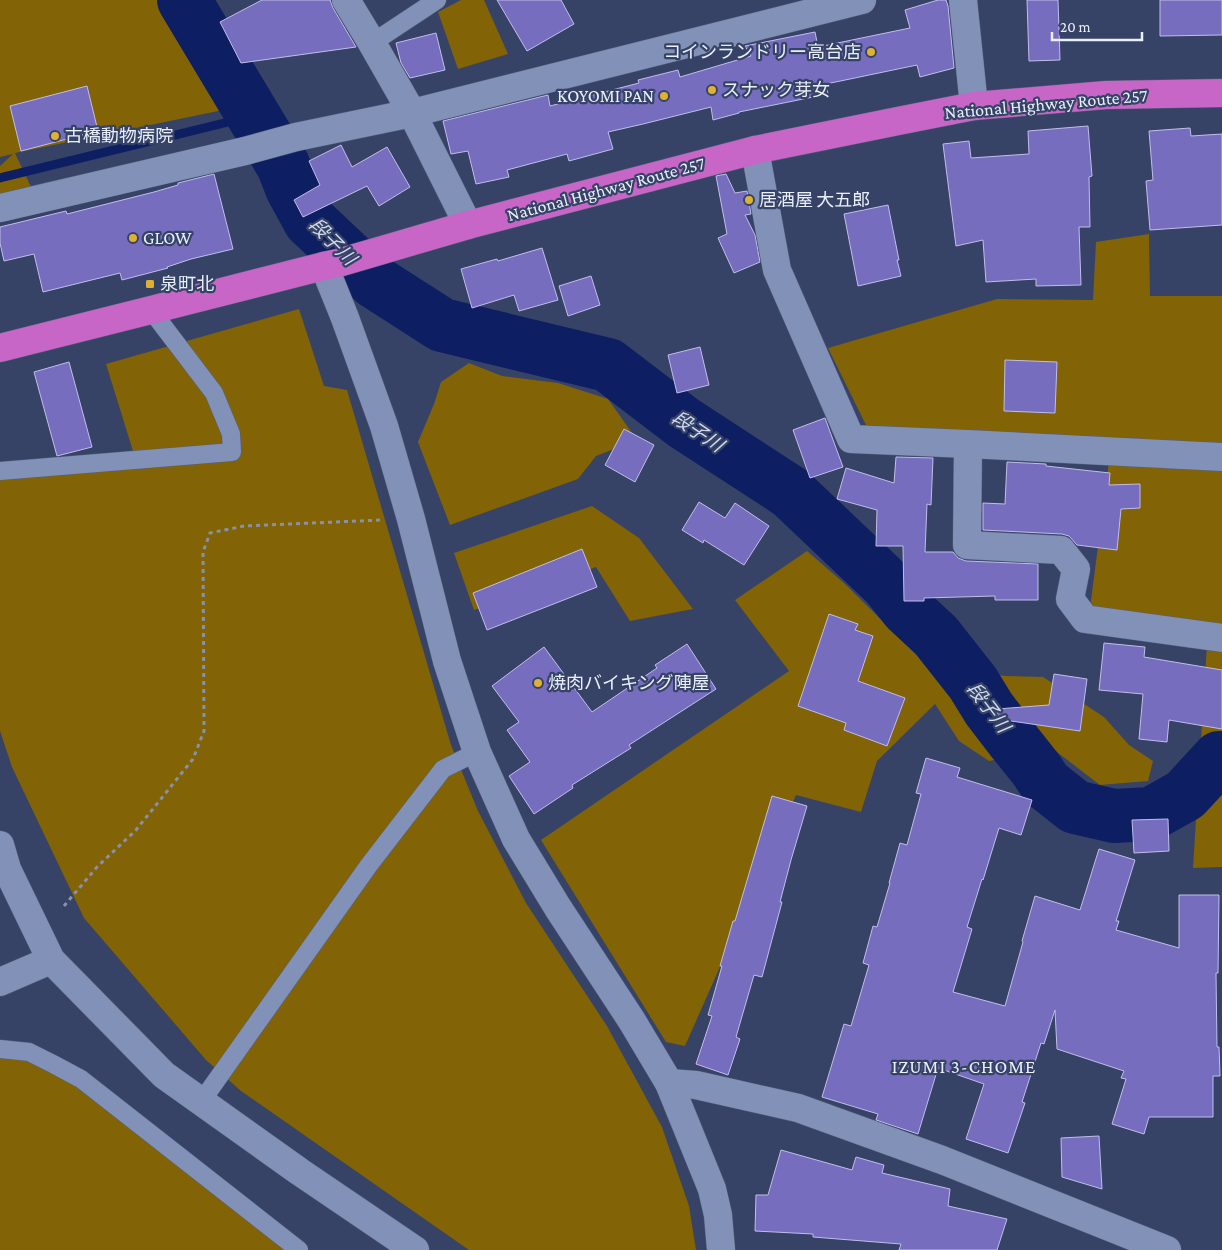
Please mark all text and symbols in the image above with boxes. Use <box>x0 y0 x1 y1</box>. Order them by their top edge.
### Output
scale bar <box>1052 10 1142 42</box>
text: 20 m <box>1060 19 1091 35</box>
place label: コインランドリー高台店 <box>663 42 861 62</box>
marker: コインランドリー高台店 <box>865 46 877 58</box>
place label: スナック芽女 <box>722 80 830 100</box>
marker: スナック芽女 <box>706 84 718 96</box>
street label: National Highway Route 257 <box>944 85 1148 123</box>
place label: KOYOMI PAN <box>557 86 654 106</box>
marker: KOYOMI PAN <box>658 90 670 102</box>
place label: 古橋動物病院 <box>65 126 173 146</box>
marker: 古橋動物病院 <box>49 130 61 142</box>
street label: National Highway Route 257 <box>505 153 707 225</box>
place label: 居酒屋 大五郎 <box>759 190 870 210</box>
marker: 居酒屋 大五郎 <box>743 194 755 206</box>
water label: 段子川 <box>305 214 362 270</box>
place label: GLOW <box>143 228 192 248</box>
marker: GLOW <box>127 232 139 244</box>
place label: 泉町北 <box>160 274 214 294</box>
marker: 泉町北 <box>144 278 156 290</box>
water label: 段子川 <box>668 407 729 457</box>
place label: 焼肉バイキング陣屋 <box>548 673 709 693</box>
marker: 焼肉バイキング陣屋 <box>532 677 544 689</box>
water label: 段子川 <box>963 678 1015 738</box>
district label: IZUMI 3-CHOME <box>892 1056 1036 1077</box>

